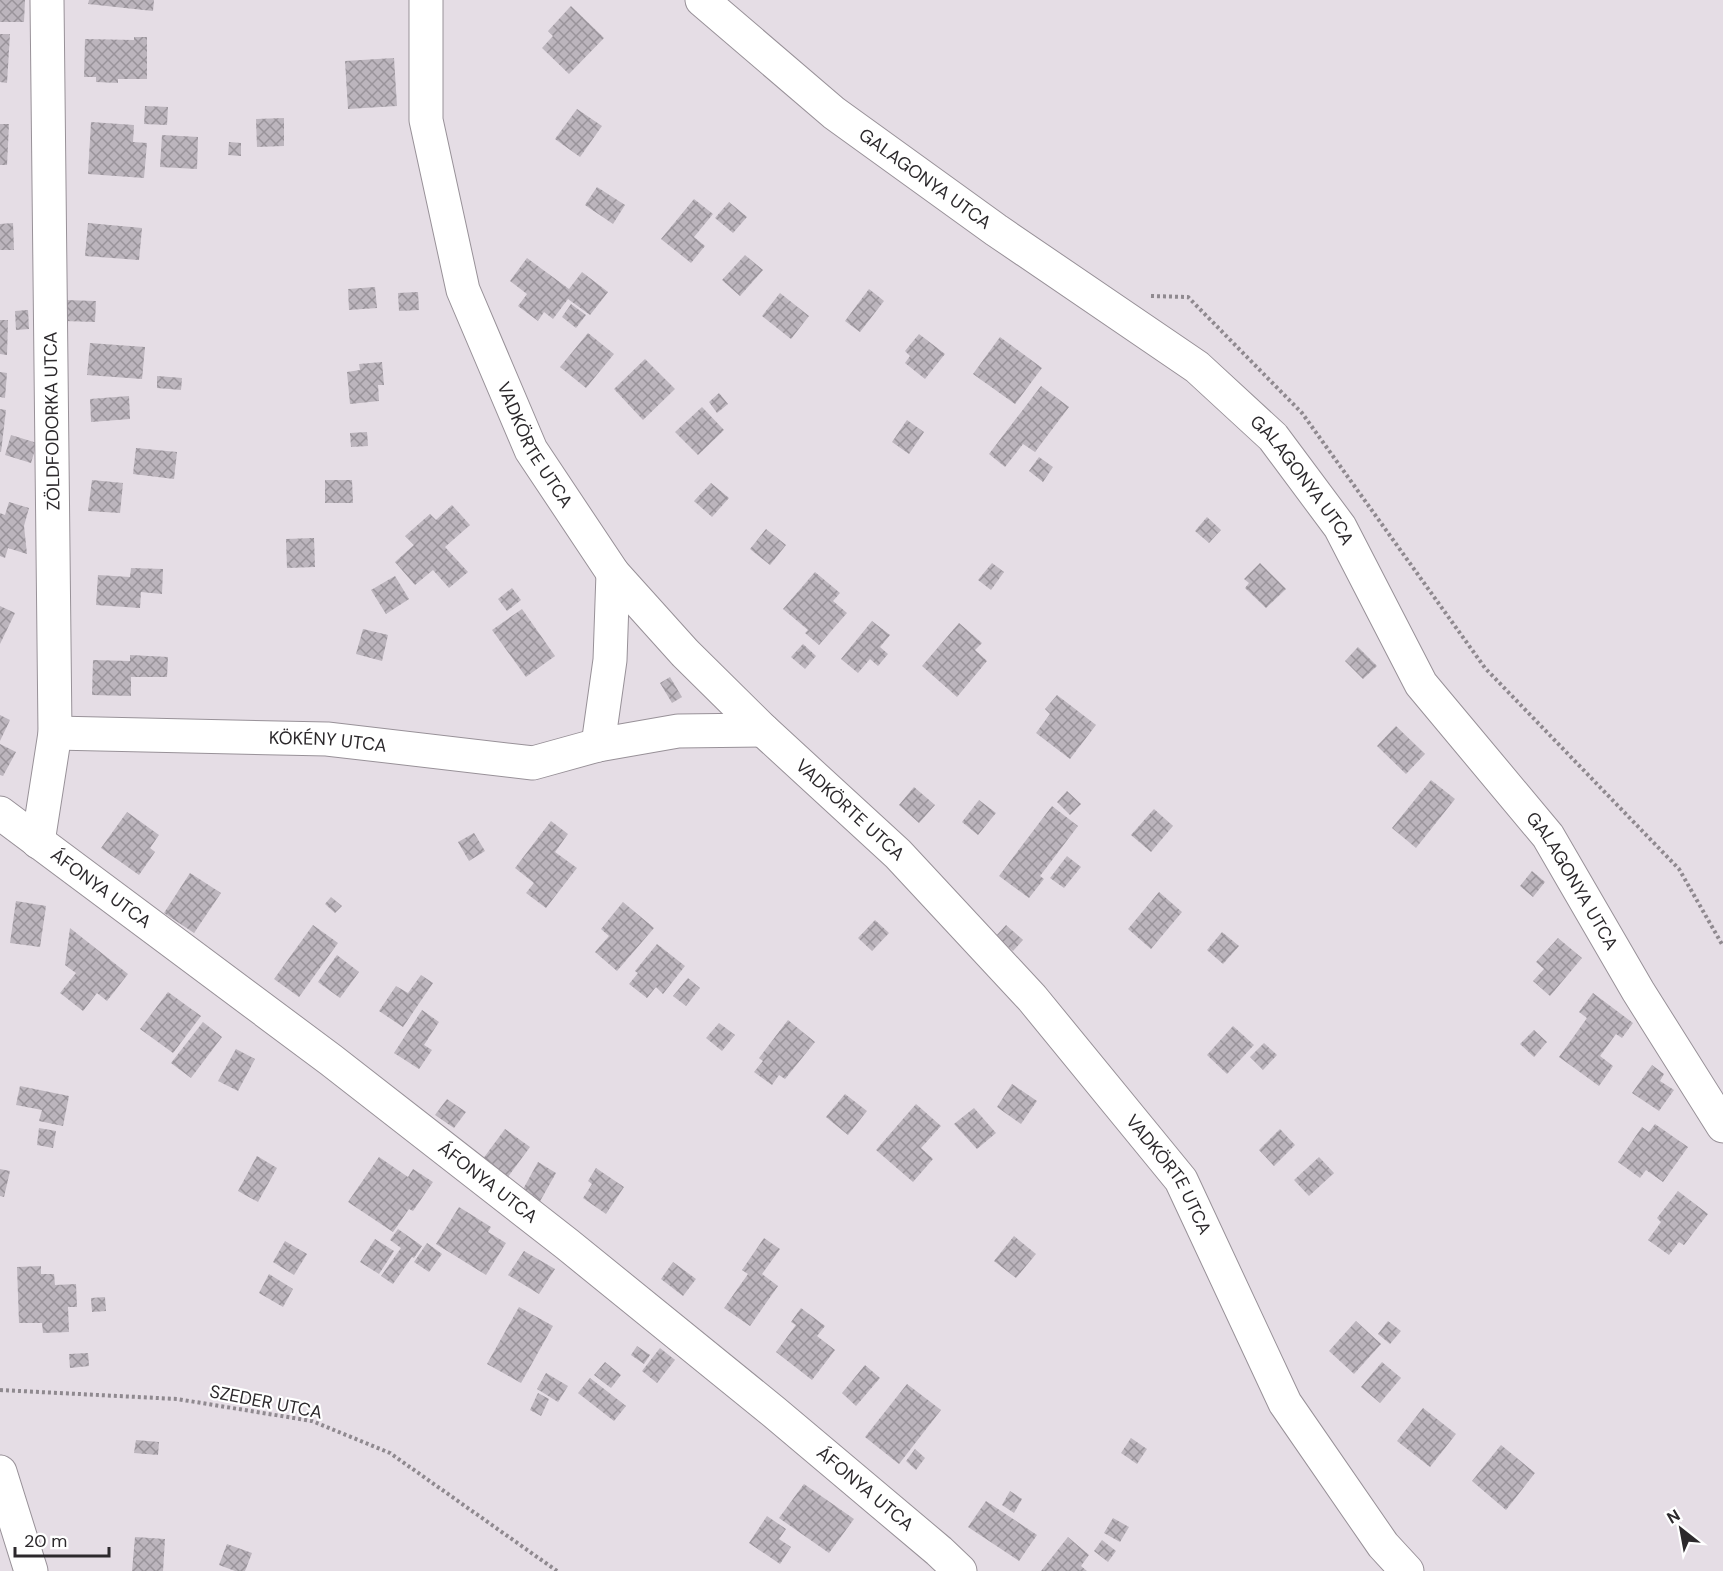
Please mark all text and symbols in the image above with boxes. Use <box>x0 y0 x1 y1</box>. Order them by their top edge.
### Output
street label: GALAGONYA UTCA <box>854 123 996 235</box>
street label: ZÖLDFODORKA UTCA <box>38 331 66 511</box>
street label: VADKÖRTE UTCA <box>491 378 578 513</box>
street label: GALAGONYA UTCA <box>1245 410 1359 549</box>
street label: KÖKÉNY UTCA <box>269 726 388 758</box>
street label: VADKÖRTE UTCA <box>790 754 910 866</box>
street label: GALAGONYA UTCA <box>1521 807 1624 954</box>
street label: ÁFONYA UTCA <box>46 843 156 934</box>
street label: VADKÖRTE UTCA <box>1120 1110 1217 1238</box>
street label: ÁFONYA UTCA <box>433 1136 543 1229</box>
street label: SZEDER UTCA <box>208 1379 324 1425</box>
street label: ÁFONYA UTCA <box>812 1441 919 1537</box>
north arrow <box>1651 1499 1711 1559</box>
text: N <box>1663 1505 1684 1529</box>
scale bar <box>15 1520 110 1558</box>
text: 20 m <box>24 1529 67 1553</box>

